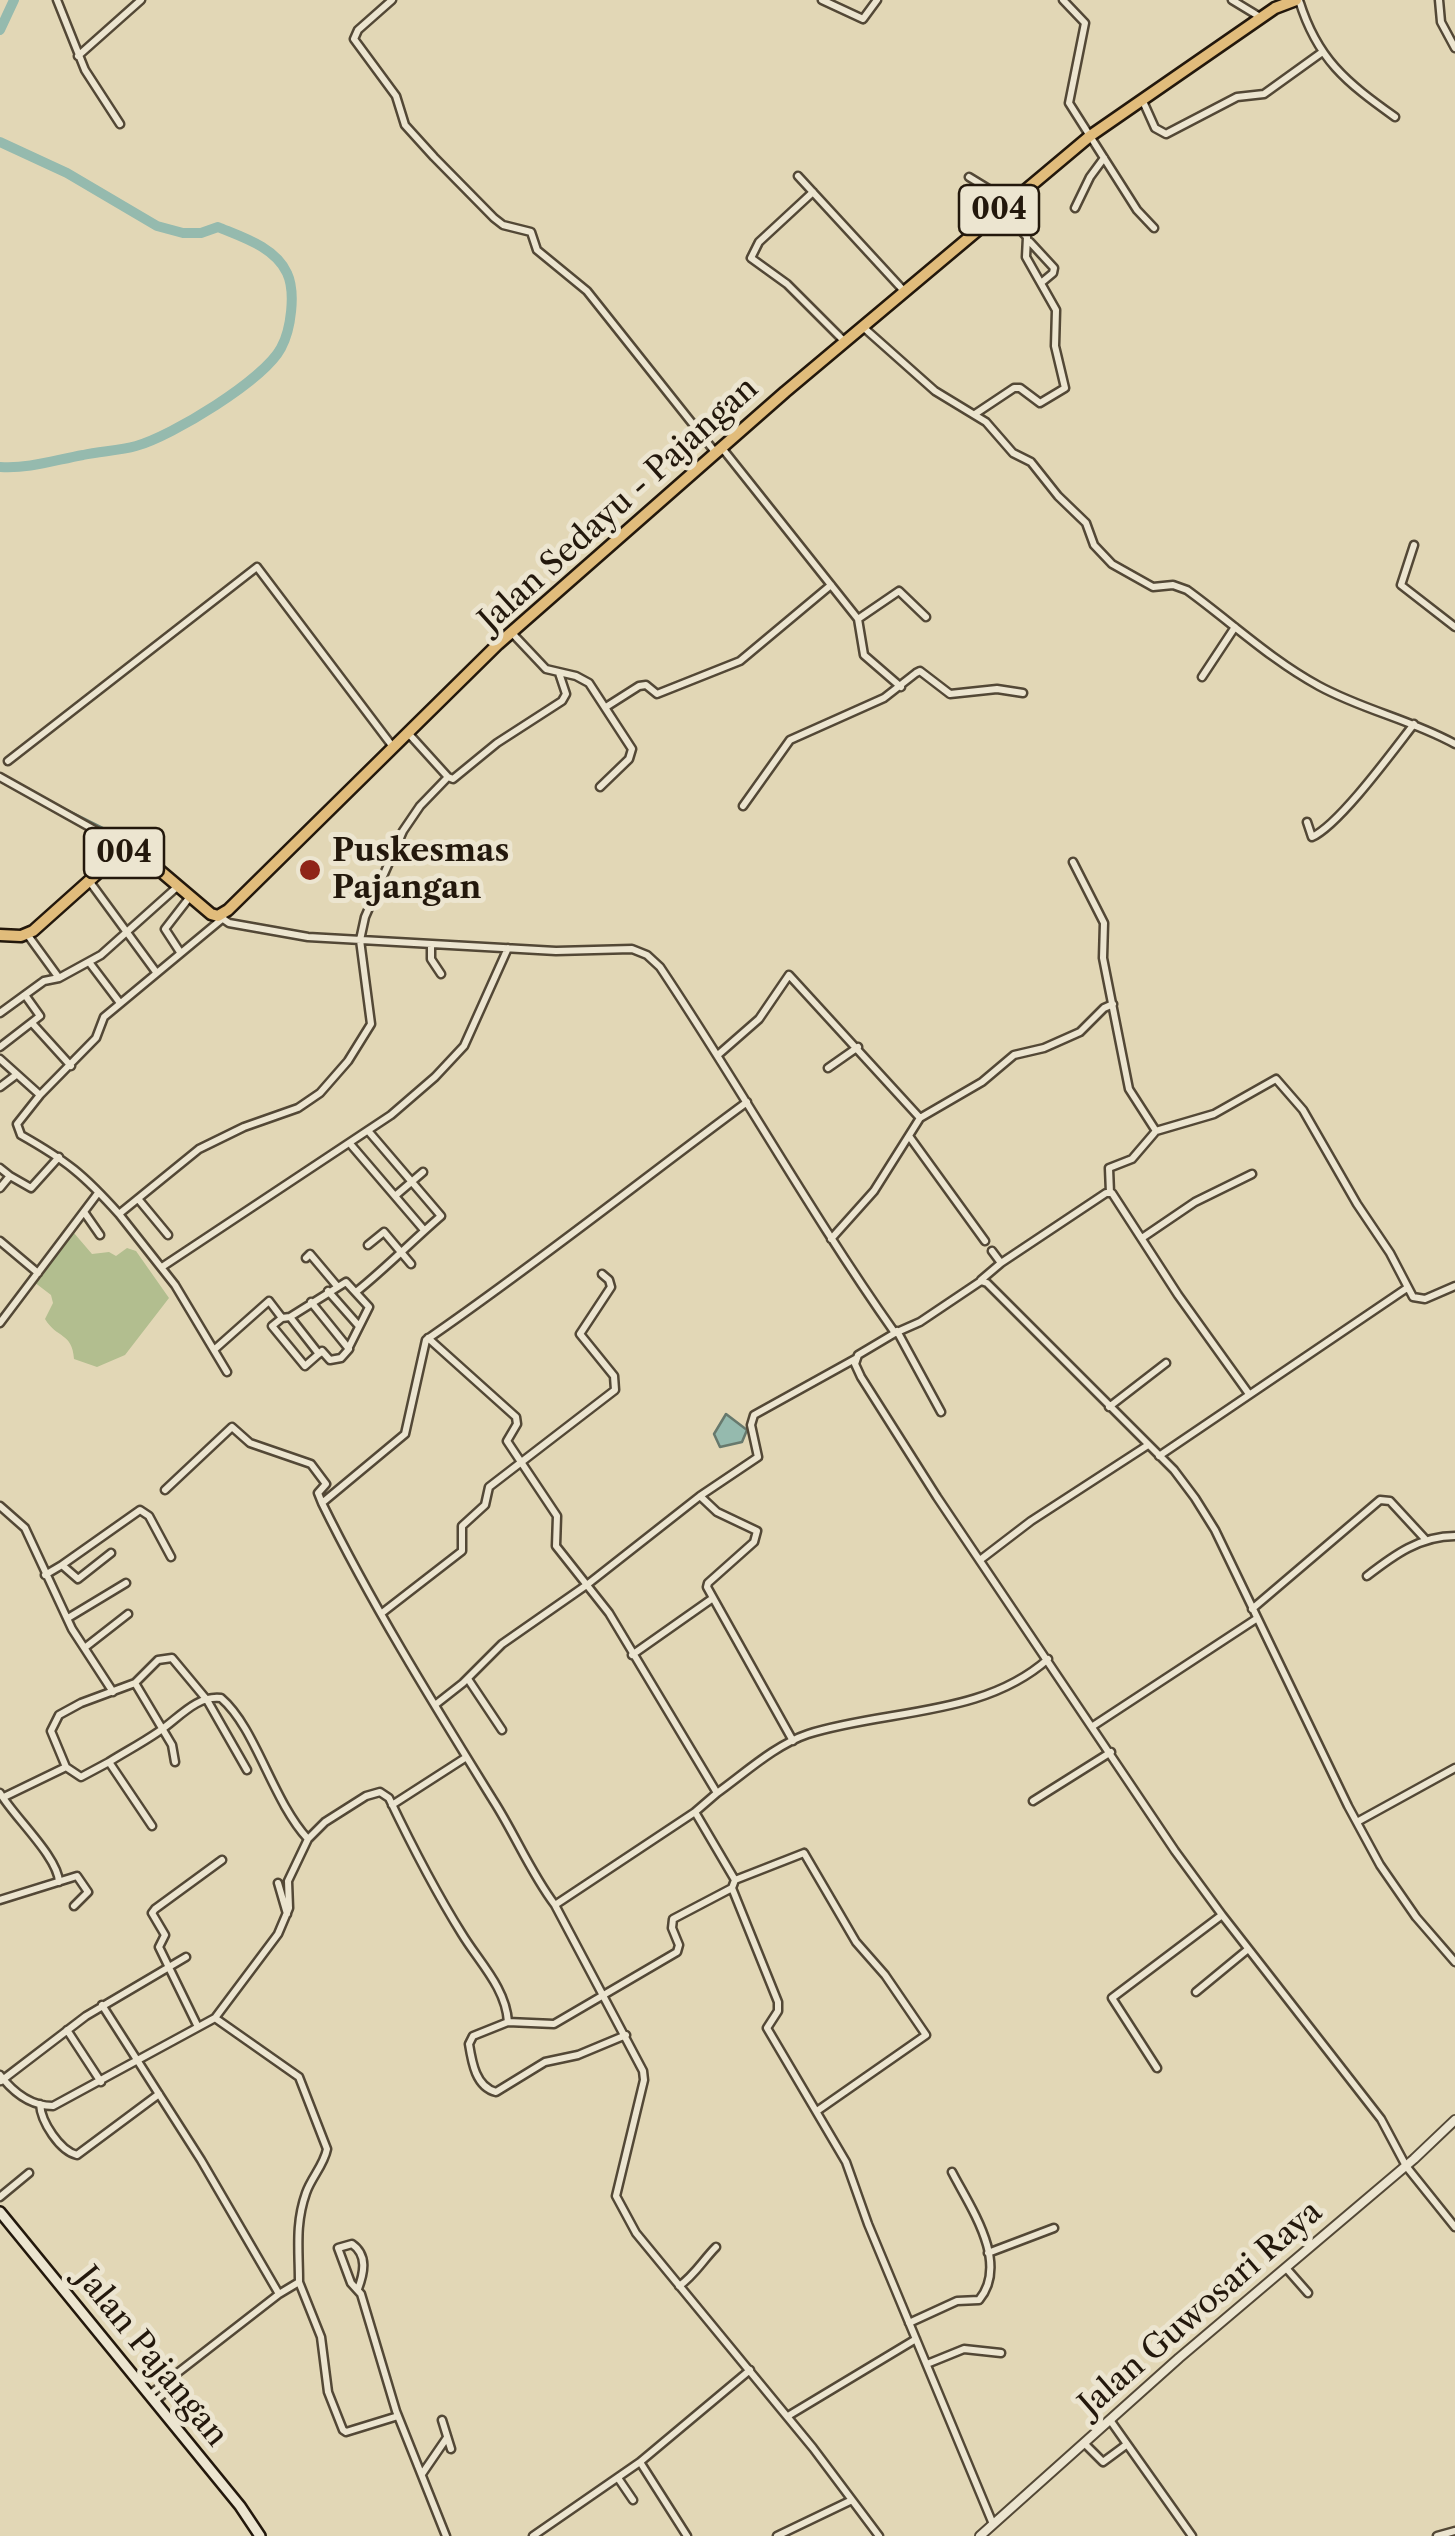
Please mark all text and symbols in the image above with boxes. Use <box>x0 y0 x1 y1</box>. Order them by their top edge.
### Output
road number: 004 <box>959 185 1039 235</box>
street label: Jalan Sedayu - Pajangan <box>472 370 766 640</box>
road number: 004 <box>84 828 164 878</box>
place label: Puskesmas Pajangan <box>332 833 509 908</box>
marker: Puskesmas Pajangan <box>297 857 323 883</box>
street label: Jalan Guwosari Raya <box>1072 2193 1330 2425</box>
street label: Jalan Pajangan <box>67 2259 235 2455</box>

